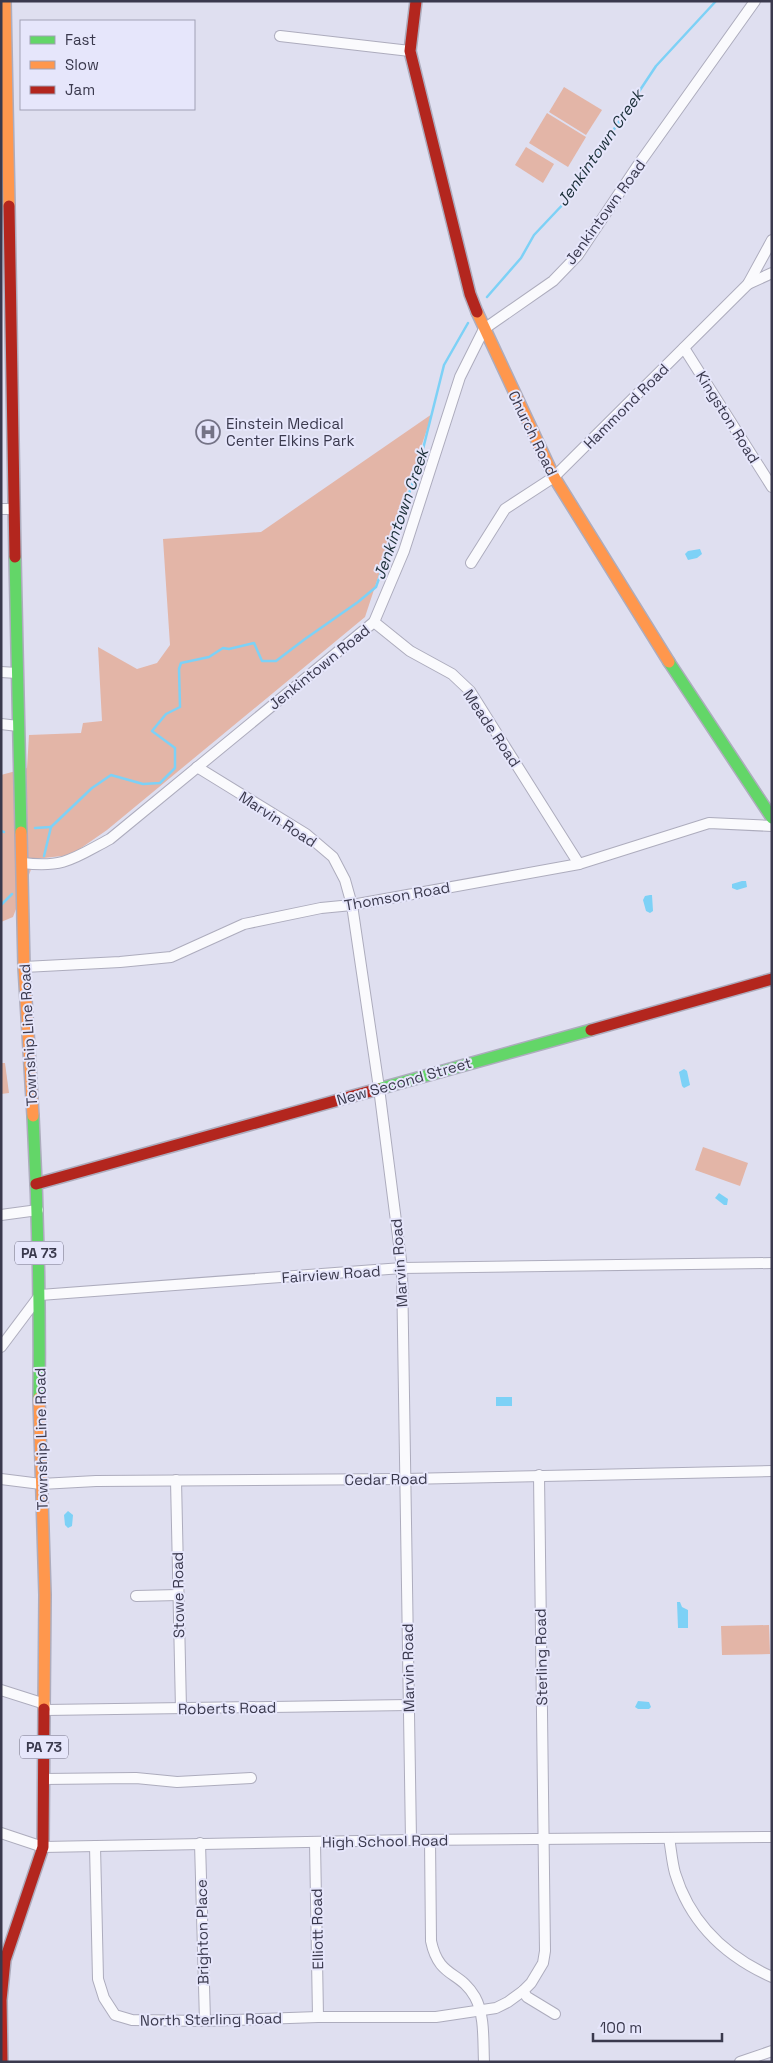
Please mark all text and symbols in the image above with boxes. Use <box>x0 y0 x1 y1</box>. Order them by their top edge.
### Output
legend <box>20 20 195 110</box>
text: Fast <box>65 30 96 49</box>
text: Slow <box>65 55 99 74</box>
text: Jam <box>65 80 95 99</box>
water label: Jenkintown Creek <box>552 84 649 210</box>
street label: Jenkintown Road <box>561 156 649 268</box>
street label: Hammond Road <box>579 359 673 453</box>
street label: Kingston Road <box>692 367 764 467</box>
street label: Church Road <box>504 387 562 479</box>
place label: Einstein Medical Center Elkins Park <box>226 414 355 450</box>
hospital icon: Einstein Medical Center Elkins Park <box>195 419 221 445</box>
water label: Jenkintown Creek <box>369 443 434 582</box>
street label: Jenkintown Road <box>264 620 374 714</box>
street label: Meade Road <box>459 686 525 770</box>
street label: Marvin Road <box>236 787 320 851</box>
street label: Thomson Road <box>343 877 451 915</box>
street label: Township Line Road <box>15 963 41 1107</box>
street label: New Second Street <box>334 1053 474 1109</box>
street label: Marvin Road <box>386 1218 412 1308</box>
road number: PA 73 <box>15 1242 63 1264</box>
street label: Fairview Road <box>281 1261 381 1287</box>
street label: Township Line Road <box>30 1368 52 1510</box>
street label: Cedar Road <box>344 1469 428 1489</box>
street label: Stowe Road <box>168 1552 188 1638</box>
street label: Sterling Road <box>531 1608 551 1706</box>
street label: Marvin Road <box>398 1623 418 1713</box>
street label: Roberts Road <box>178 1698 276 1718</box>
road number: PA 73 <box>20 1735 68 1758</box>
street label: High School Road <box>322 1830 448 1852</box>
street label: Brighton Place <box>192 1879 212 1985</box>
street label: Elliott Road <box>307 1888 327 1970</box>
street label: North Sterling Road <box>140 2008 282 2030</box>
scale bar <box>593 2010 722 2042</box>
text: 100 m <box>600 2018 642 2037</box>

